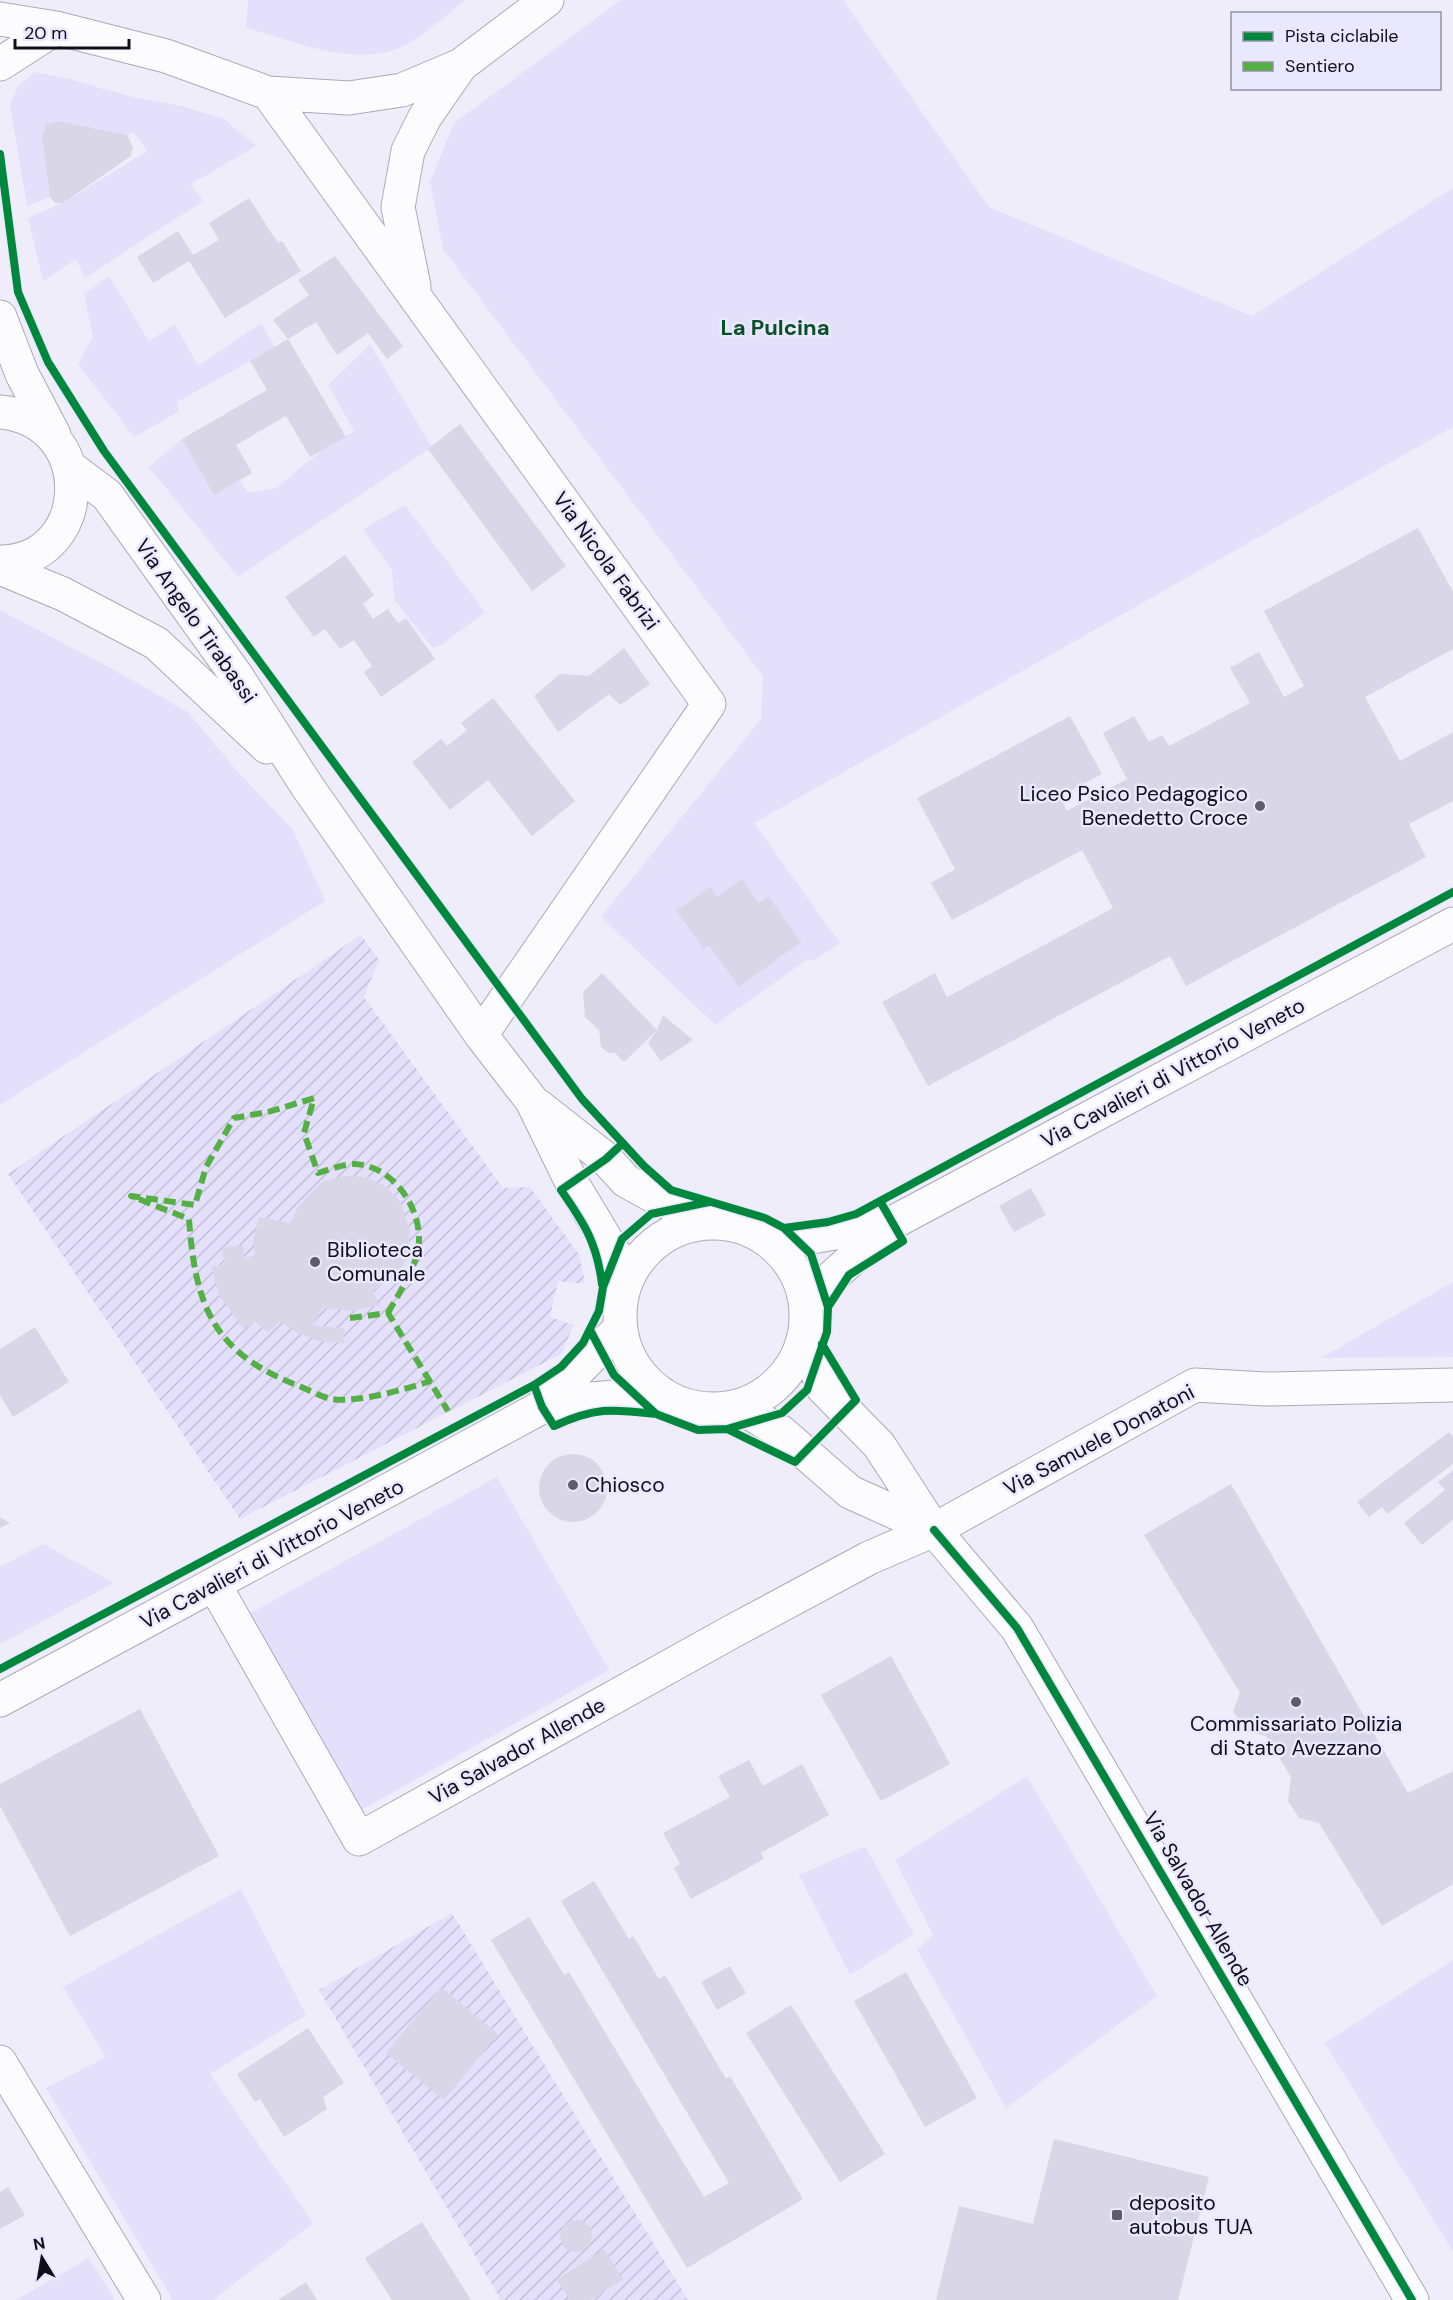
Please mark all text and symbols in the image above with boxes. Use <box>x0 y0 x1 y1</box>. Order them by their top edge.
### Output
scale bar <box>15 12 129 50</box>
legend <box>1231 12 1441 90</box>
text: 20 m <box>24 21 67 45</box>
text: Pista ciclabile <box>1285 24 1399 48</box>
text: Sentiero <box>1285 54 1355 78</box>
district label: La Pulcina <box>720 313 830 342</box>
street label: Via Nicola Fabrizi <box>546 486 666 636</box>
street label: Via Angelo Tirabassi <box>129 533 263 709</box>
place label: Liceo Psico Pedagogico Benedetto Croce <box>1019 780 1248 832</box>
marker: Liceo Psico Pedagogico Benedetto Croce <box>1253 799 1267 813</box>
street label: Via Cavalieri di Vittorio Veneto <box>1036 991 1310 1155</box>
place label: Biblioteca Comunale <box>327 1236 425 1288</box>
marker: Biblioteca Comunale <box>308 1255 322 1269</box>
street label: Via Samuele Donatoni <box>999 1378 1199 1502</box>
place label: Chiosco <box>585 1471 665 1499</box>
street label: Via Cavalieri di Vittorio Veneto <box>135 1472 409 1636</box>
marker: Chiosco <box>566 1478 580 1492</box>
street label: Via Salvador Allende <box>424 1691 610 1811</box>
marker: Commissariato Polizia di Stato Avezzano <box>1289 1695 1303 1709</box>
place label: Commissariato Polizia di Stato Avezzano <box>1190 1710 1402 1762</box>
street label: Via Salvador Allende <box>1136 1806 1260 1992</box>
place label: deposito autobus TUA <box>1129 2189 1253 2241</box>
marker: deposito autobus TUA <box>1110 2208 1124 2222</box>
north arrow <box>12 2228 72 2288</box>
text: N <box>32 2232 47 2255</box>

